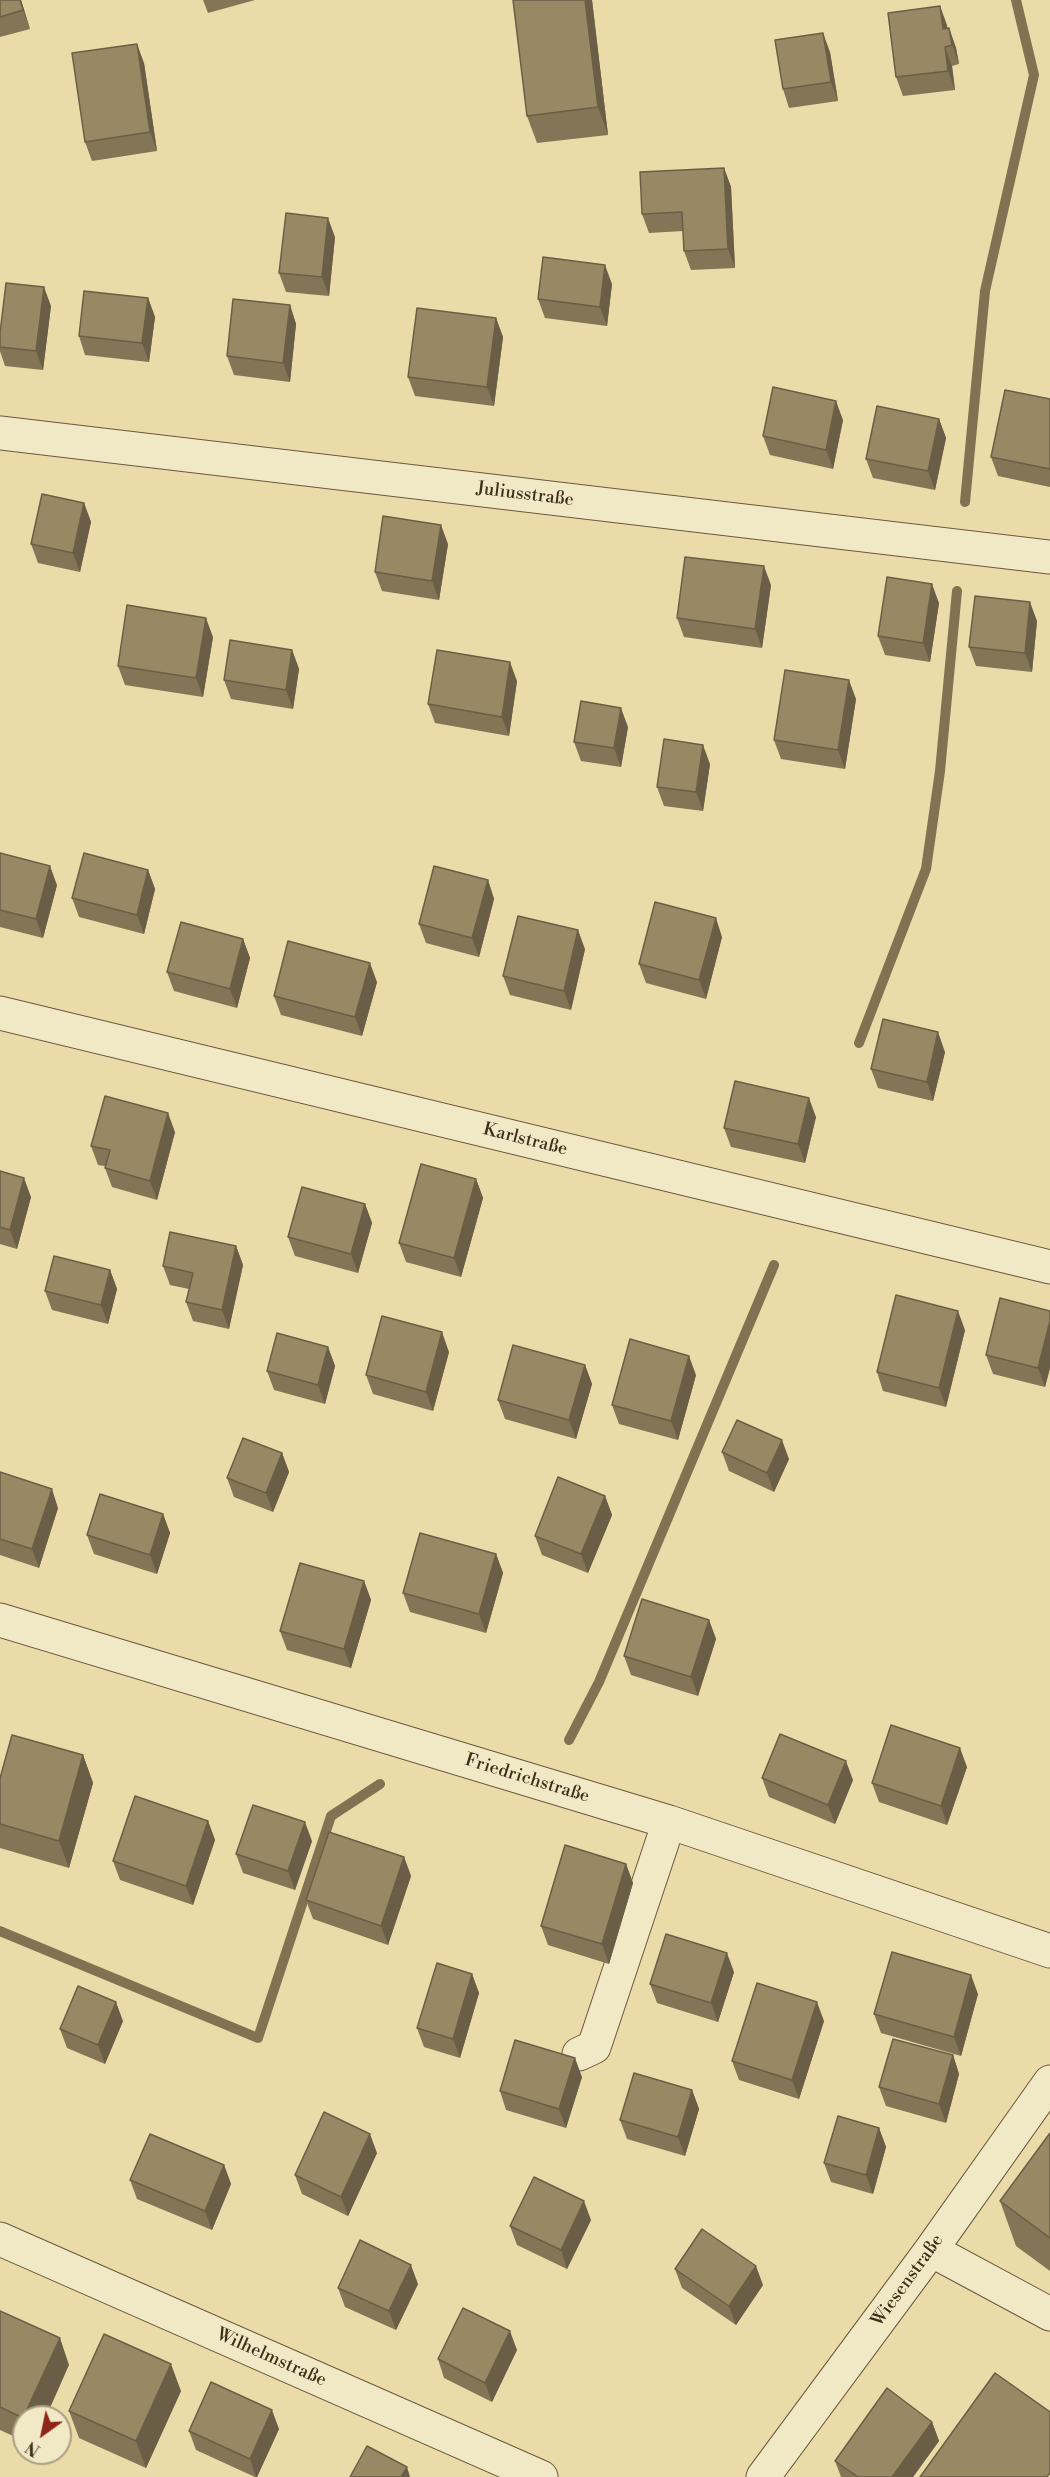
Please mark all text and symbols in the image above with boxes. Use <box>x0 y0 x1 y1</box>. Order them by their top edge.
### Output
street label: Juliusstraße <box>475 478 575 512</box>
street label: Karlstraße <box>481 1119 569 1161</box>
street label: Friedrichstraße <box>462 1750 592 1808</box>
street label: Wiesenstraße <box>867 2231 949 2331</box>
street label: Wilhelmstraße <box>213 2324 329 2392</box>
north arrow <box>12 2405 72 2465</box>
text: N <box>23 2437 44 2460</box>

